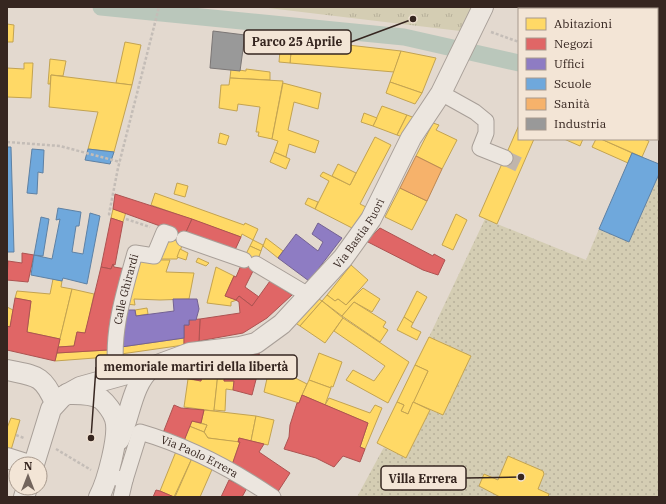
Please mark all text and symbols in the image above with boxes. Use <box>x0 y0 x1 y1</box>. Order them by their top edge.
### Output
legend <box>518 8 658 140</box>
text: Abitazioni <box>554 16 612 31</box>
callout: Parco 25 Aprile <box>244 30 351 54</box>
text: Parco 25 Aprile <box>252 34 342 49</box>
text: Negozi <box>554 36 593 51</box>
text: Uffici <box>554 56 585 71</box>
text: Scuole <box>554 76 591 91</box>
text: Sanità <box>554 96 590 111</box>
text: Industria <box>554 116 607 131</box>
street label: Via Bastia Fuori <box>330 195 387 271</box>
street label: Calle Ghirardi <box>111 252 142 326</box>
callout: memoriale martiri della libertà <box>96 355 297 379</box>
text: memoriale martiri della libertà <box>104 359 289 374</box>
street label: Via Paolo Errera <box>159 432 241 480</box>
north arrow <box>8 456 48 496</box>
text: N <box>24 459 33 473</box>
callout: Villa Errera <box>381 466 466 490</box>
text: Villa Errera <box>389 471 458 486</box>

